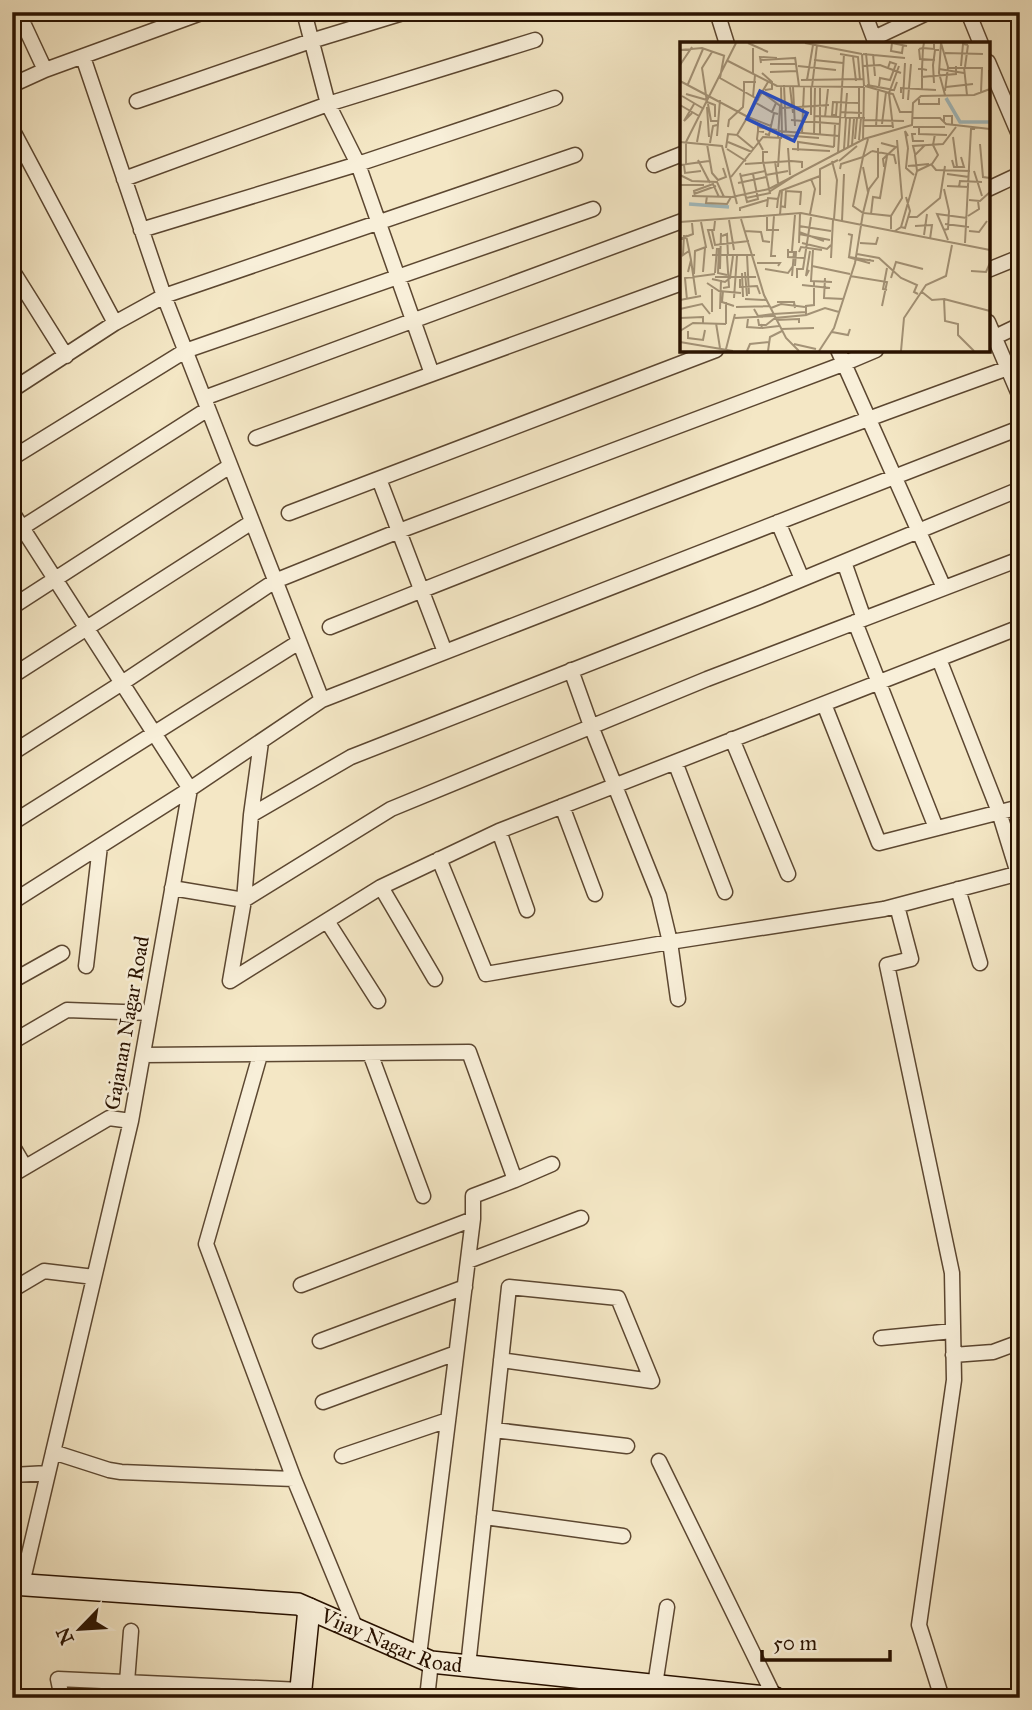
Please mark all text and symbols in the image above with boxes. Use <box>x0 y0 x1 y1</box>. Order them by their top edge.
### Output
inset map <box>680 42 990 352</box>
street label: Gajanan Nagar Road <box>99 933 155 1112</box>
north arrow <box>46 1594 116 1664</box>
street label: Vijay Nagar Road <box>316 1602 464 1678</box>
scale bar <box>762 1619 890 1663</box>
text: N <box>51 1624 79 1648</box>
text: 50 m <box>773 1630 818 1656</box>

